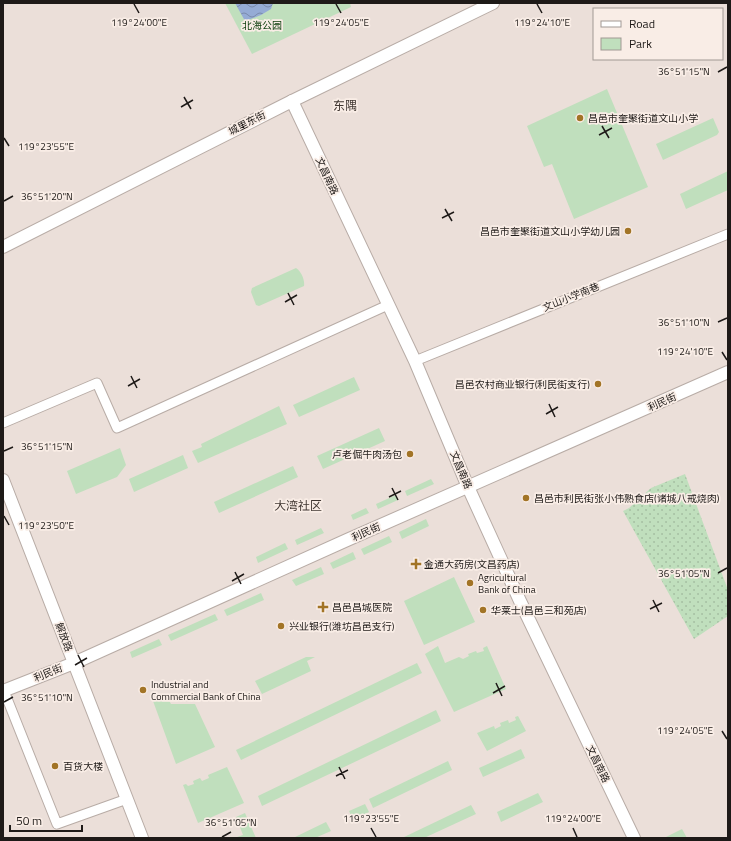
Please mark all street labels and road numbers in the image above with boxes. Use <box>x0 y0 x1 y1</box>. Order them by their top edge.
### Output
street label: 城里东街 <box>226 107 268 139</box>
street label: 文昌南路 <box>312 155 342 197</box>
street label: 文山小学南巷 <box>540 279 602 315</box>
street label: 利民街 <box>645 389 679 415</box>
street label: 文昌南路 <box>446 449 476 491</box>
street label: 利民街 <box>349 519 383 545</box>
street label: 解放路 <box>52 620 76 654</box>
street label: 利民街 <box>31 660 65 686</box>
street label: 文昌南路 <box>582 743 614 785</box>

